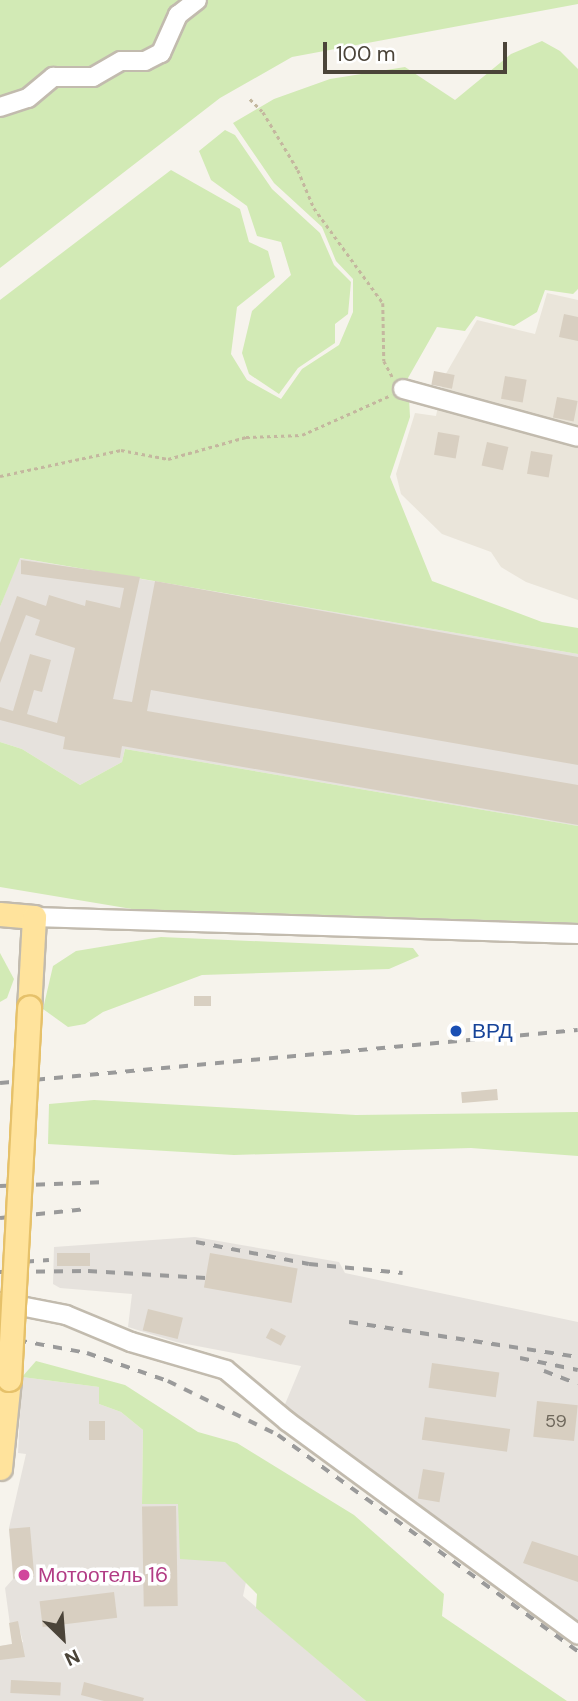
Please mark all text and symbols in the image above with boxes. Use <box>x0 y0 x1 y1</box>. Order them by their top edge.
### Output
scale bar <box>326 28 510 72</box>
text: 100 m <box>336 40 396 68</box>
place label: ВРД <box>472 1018 513 1044</box>
marker: ВРД <box>446 1021 466 1041</box>
house number: 59 <box>545 1410 567 1432</box>
place label: Мотоотель 16 <box>38 1562 168 1588</box>
marker: Мотоотель 16 <box>16 1567 32 1583</box>
north arrow <box>28 1603 98 1673</box>
text: N <box>61 1643 84 1672</box>

